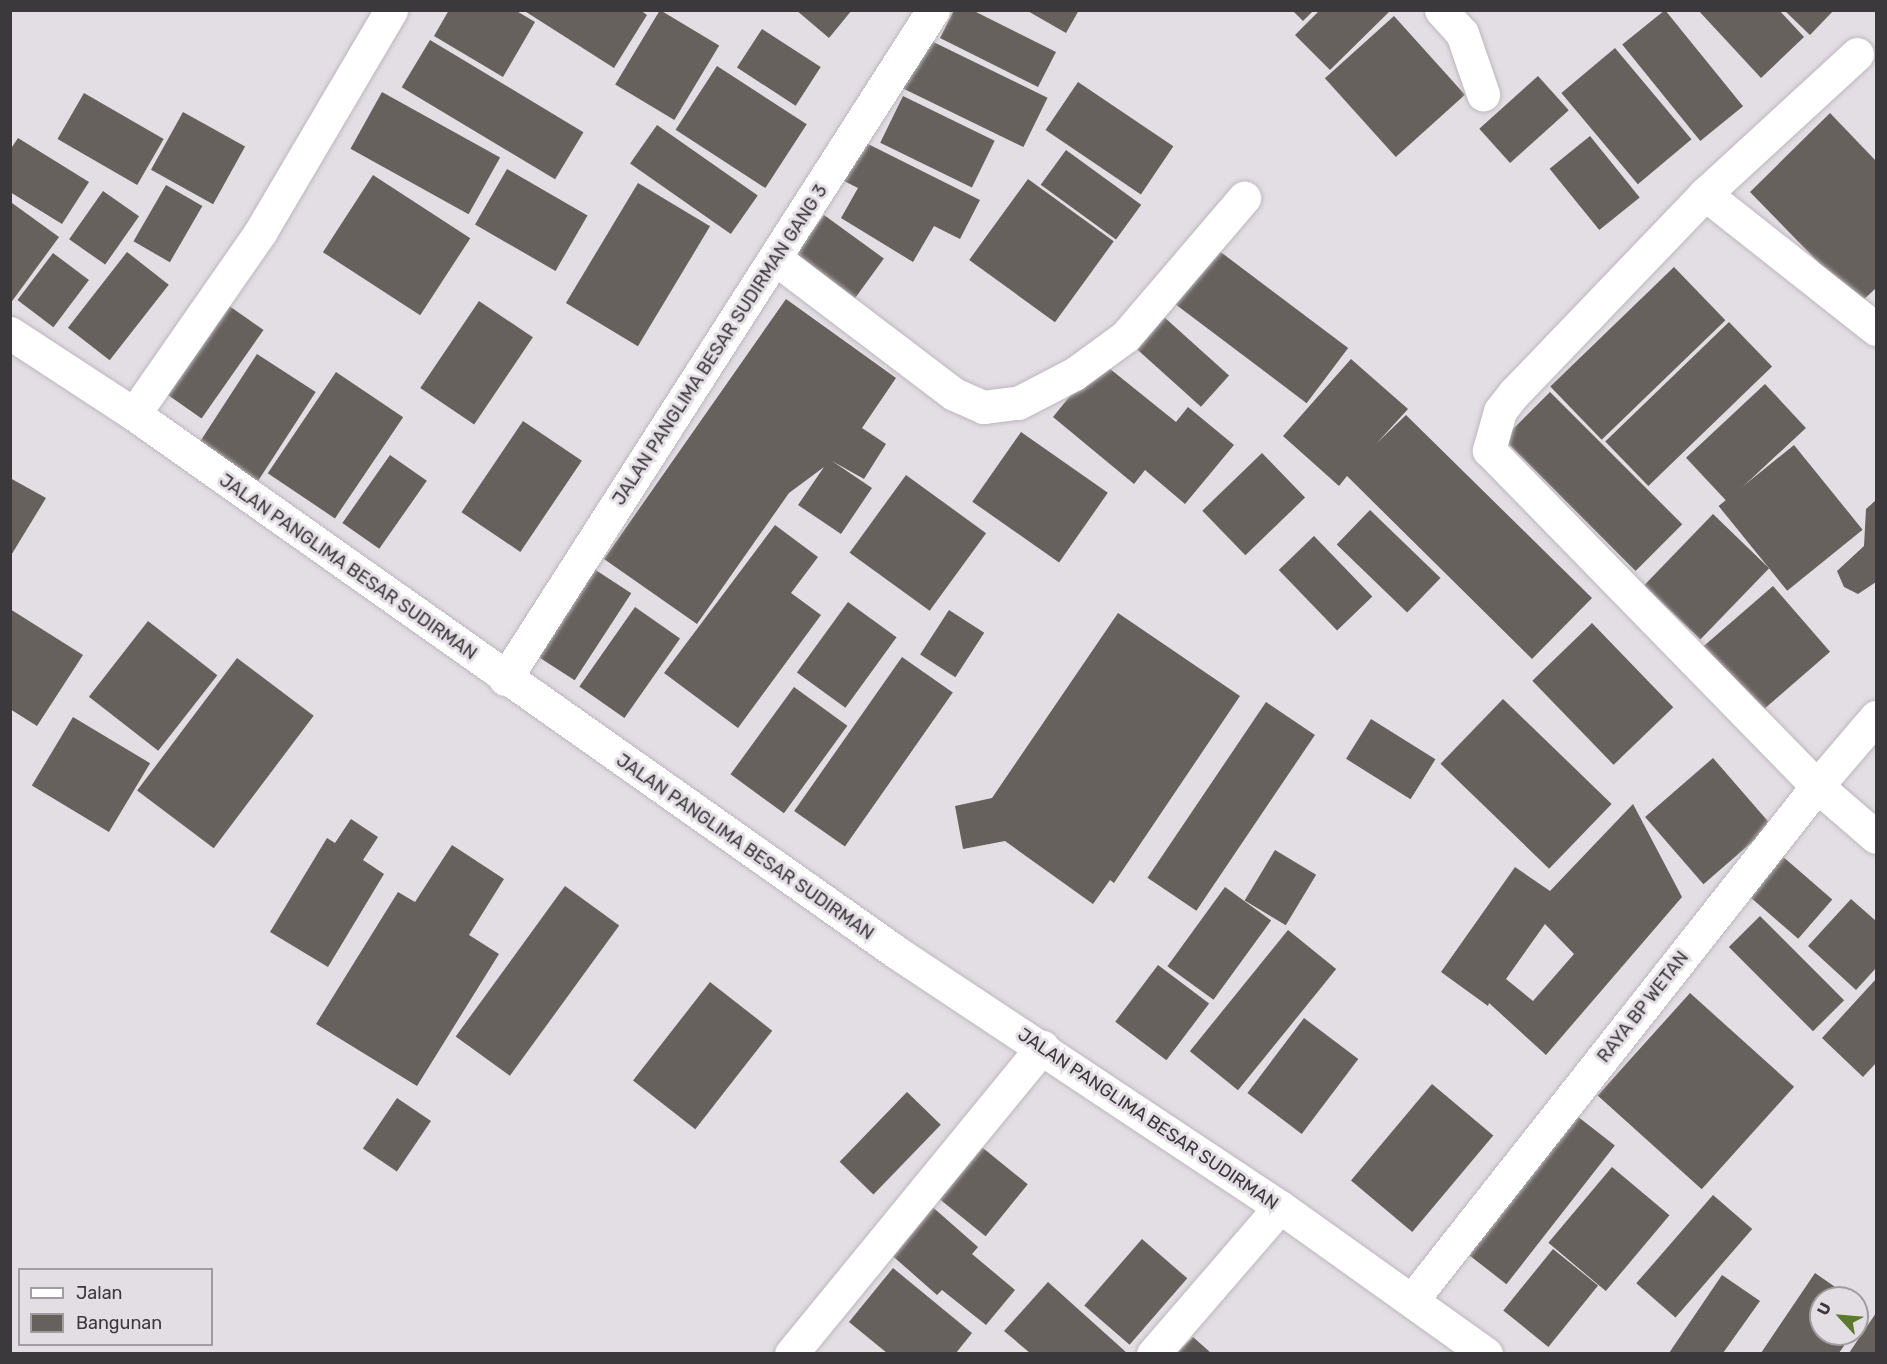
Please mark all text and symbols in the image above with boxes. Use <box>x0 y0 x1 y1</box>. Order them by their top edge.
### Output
street label: JALAN PANGLIMA BESAR SUDIRMAN GANG 3 <box>608 180 832 510</box>
street label: JALAN PANGLIMA BESAR SUDIRMAN <box>215 469 481 665</box>
street label: JALAN PANGLIMA BESAR SUDIRMAN <box>612 749 878 945</box>
street label: RAYA BP WETAN <box>1593 947 1693 1067</box>
street label: JALAN PANGLIMA BESAR SUDIRMAN <box>1014 1023 1282 1215</box>
legend <box>18 1268 213 1346</box>
text: Jalan <box>76 1282 123 1304</box>
north arrow <box>1809 1286 1869 1346</box>
text: U <box>1813 1299 1835 1318</box>
text: Bangunan <box>76 1312 162 1334</box>

